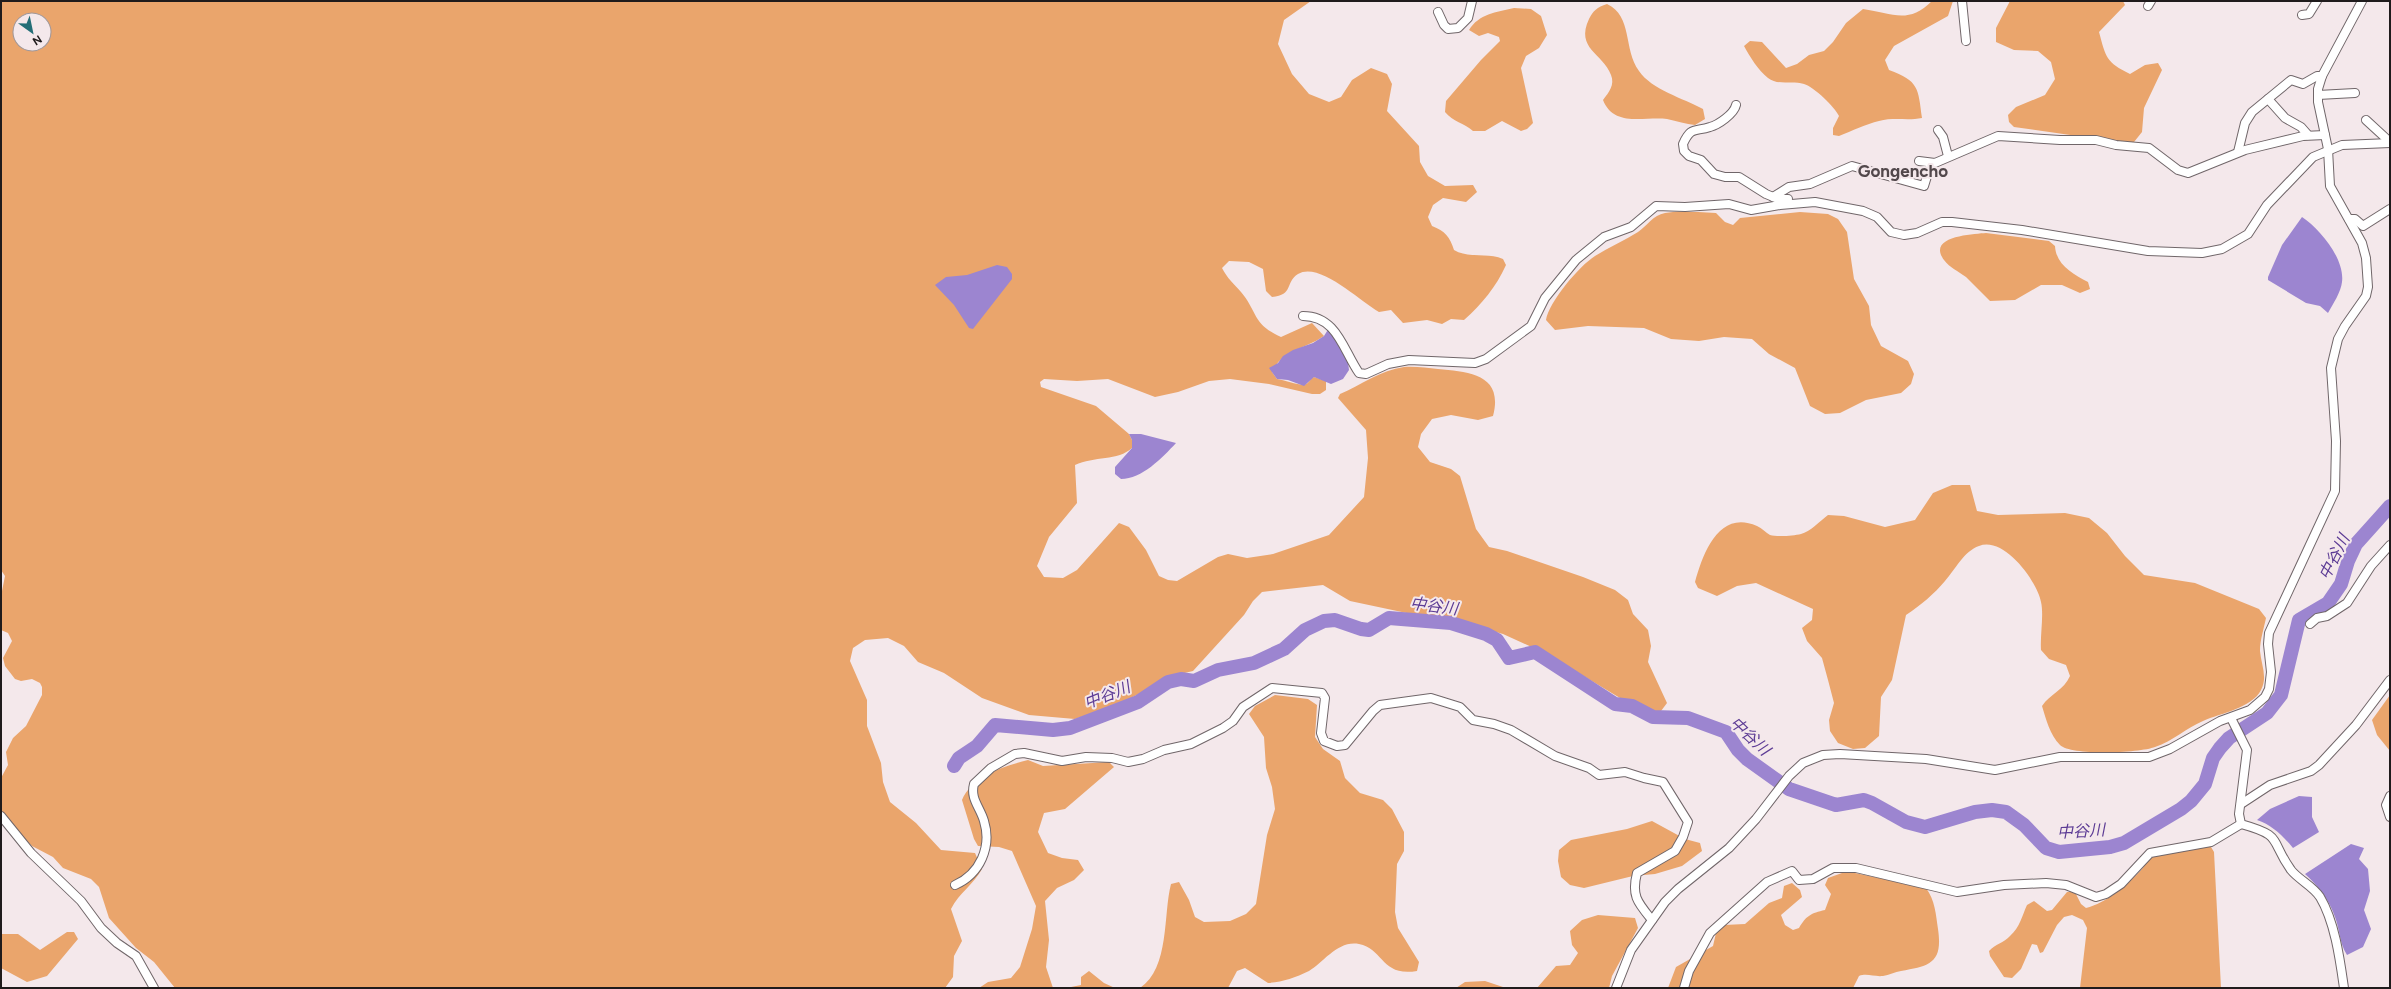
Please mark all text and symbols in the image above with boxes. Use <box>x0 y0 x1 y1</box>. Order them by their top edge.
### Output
north arrow <box>12 12 52 52</box>
text: N <box>30 32 44 48</box>
district label: Gongencho <box>1858 161 1948 181</box>
water label: 中谷川 <box>2315 530 2354 583</box>
water label: 中谷川 <box>1409 594 1461 619</box>
water label: 中谷川 <box>1081 676 1135 713</box>
water label: 中谷川 <box>1726 713 1775 761</box>
water label: 中谷川 <box>2057 820 2107 842</box>

